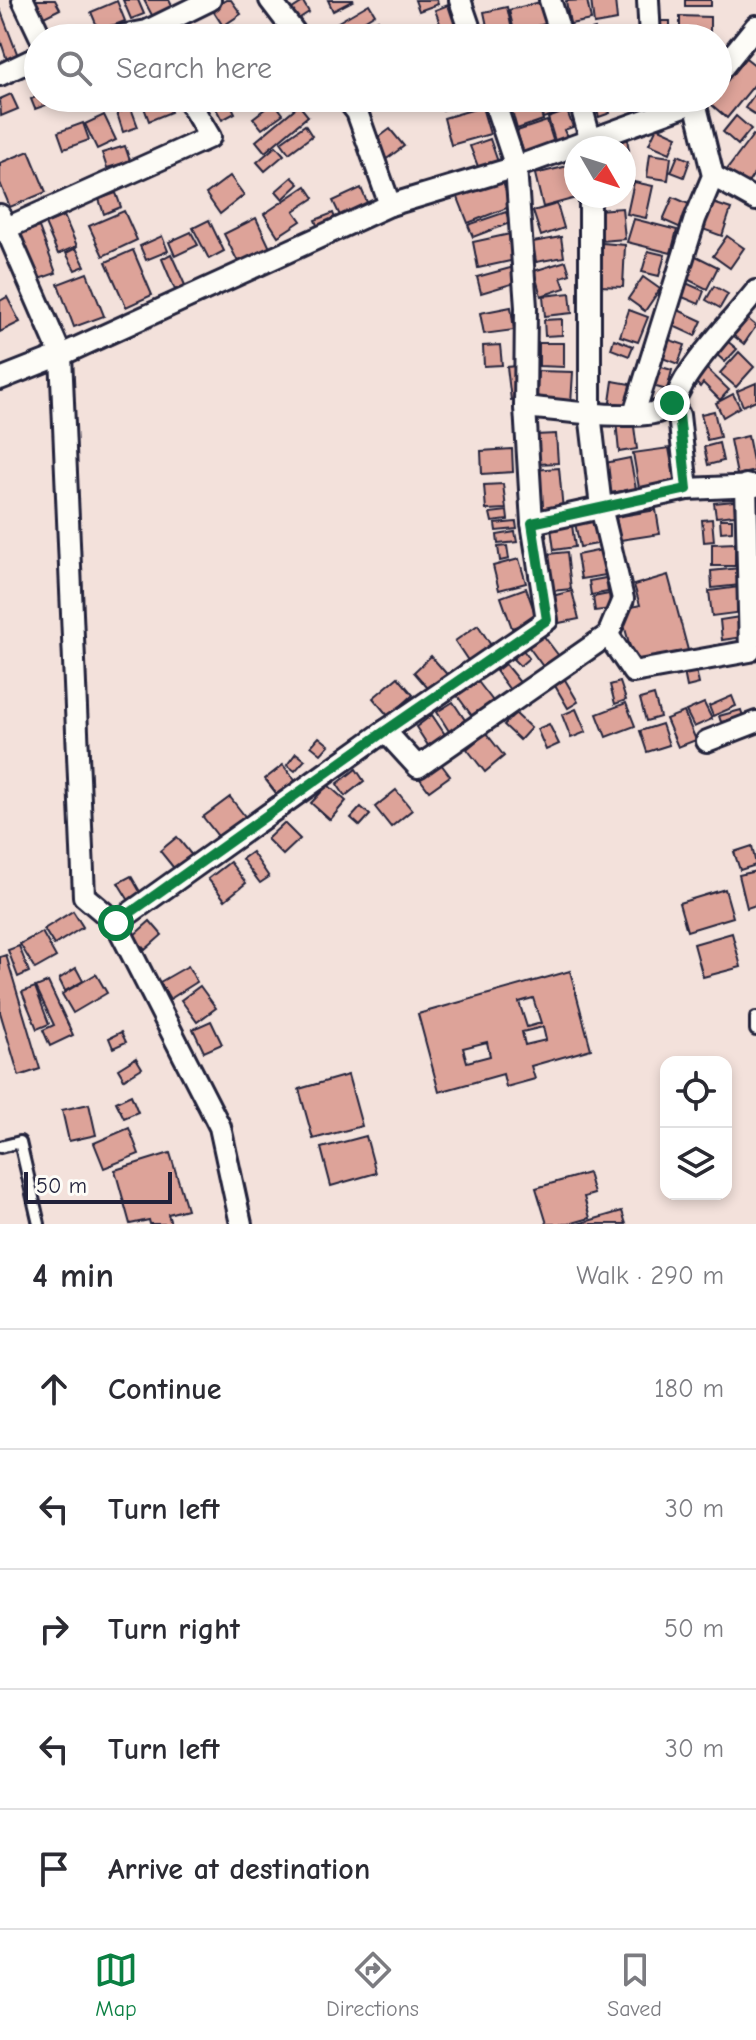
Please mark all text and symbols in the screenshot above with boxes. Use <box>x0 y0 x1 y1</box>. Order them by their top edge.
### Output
search box <box>24 24 732 112</box>
icon: search <box>52 46 96 90</box>
text: Search here <box>116 51 272 86</box>
north arrow <box>564 136 636 208</box>
route end <box>654 385 690 421</box>
route start <box>98 905 134 941</box>
map controls <box>660 1056 732 1200</box>
button: locate <box>660 1056 732 1128</box>
button: layers <box>660 1128 732 1200</box>
scale bar <box>24 1168 172 1204</box>
text: 50 m <box>36 1173 87 1199</box>
text: 4 min <box>32 1256 114 1296</box>
text: Walk · 290 m <box>576 1261 724 1291</box>
icon: ahead <box>32 1367 76 1411</box>
text: Continue <box>108 1372 222 1407</box>
text: 180 m <box>654 1374 724 1404</box>
icon: left <box>32 1487 76 1531</box>
text: Turn left <box>108 1492 220 1527</box>
text: 30 m <box>665 1494 724 1524</box>
icon: right <box>32 1607 76 1651</box>
text: Turn right <box>108 1612 240 1647</box>
text: 50 m <box>664 1614 724 1644</box>
icon: left <box>32 1727 76 1771</box>
text: Turn left <box>108 1732 220 1767</box>
text: 30 m <box>665 1734 724 1764</box>
icon: arrive <box>32 1847 76 1891</box>
text: Arrive at destination <box>108 1852 370 1887</box>
tab: Map <box>94 1948 138 2022</box>
tab: Directions <box>326 1948 419 2022</box>
tab: Saved <box>607 1948 662 2022</box>

